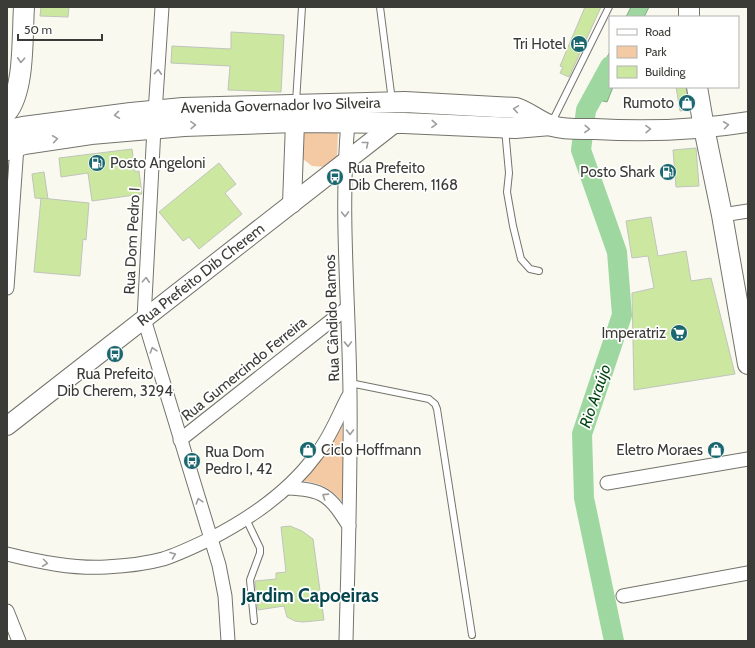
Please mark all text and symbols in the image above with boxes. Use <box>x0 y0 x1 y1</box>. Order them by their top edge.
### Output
scale bar <box>18 16 102 42</box>
legend <box>609 16 739 88</box>
text: 50 m <box>24 22 52 37</box>
text: Road <box>645 24 671 39</box>
hotel icon: Tri Hotel <box>569 34 589 54</box>
place label: Tri Hotel <box>513 35 566 53</box>
text: Park <box>645 44 667 59</box>
one-way arrow <box>17 57 25 63</box>
text: Building <box>645 64 687 79</box>
one-way arrow <box>153 69 162 75</box>
shop icon: Rumoto <box>677 93 697 113</box>
street label: Avenida Governador Ivo Silveira <box>180 94 382 117</box>
place label: Rumoto <box>623 94 674 112</box>
one-way arrow <box>513 105 519 114</box>
one-way arrow <box>114 110 120 119</box>
one-way arrow <box>431 120 437 128</box>
one-way arrow <box>190 121 196 130</box>
one-way arrow <box>723 121 729 130</box>
one-way arrow <box>584 125 590 133</box>
one-way arrow <box>645 125 651 133</box>
one-way arrow <box>52 135 58 144</box>
one-way arrow <box>362 142 369 149</box>
fuel station icon: Posto Angeloni <box>87 153 107 173</box>
place label: Posto Angeloni <box>110 154 206 172</box>
place label: Rua Prefeito Dib Cherem, 1168 <box>348 159 458 194</box>
fuel station icon: Posto Shark <box>658 162 678 182</box>
place label: Posto Shark <box>580 163 655 181</box>
bus stop icon: Rua Prefeito Dib Cherem, 1168 <box>325 167 345 187</box>
street label: Rua Dom Pedro I <box>120 187 144 295</box>
one-way arrow <box>340 211 349 217</box>
street label: Rua Prefeito Dib Cherem <box>134 219 268 330</box>
street label: Rua Cândido Ramos <box>321 254 343 382</box>
one-way arrow <box>142 277 150 283</box>
street label: Rua Gumercindo Ferreira <box>178 313 311 425</box>
supermarket icon: Imperatriz <box>669 323 689 343</box>
place label: Imperatriz <box>601 324 666 342</box>
one-way arrow <box>344 341 353 347</box>
bus stop icon: Rua Prefeito Dib Cherem, 3294 <box>105 344 125 364</box>
one-way arrow <box>149 347 158 354</box>
water label: Rio Araújo <box>575 362 615 430</box>
place label: Rua Prefeito Dib Cherem, 3294 <box>57 365 173 400</box>
one-way arrow <box>346 429 354 435</box>
shop icon: Ciclo Hoffmann <box>298 440 318 460</box>
shop icon: Eletro Moraes <box>706 440 726 460</box>
place label: Ciclo Hoffmann <box>321 441 421 459</box>
place label: Eletro Moraes <box>616 441 703 459</box>
place label: Rua Dom Pedro I, 42 <box>205 443 273 478</box>
bus stop icon: Rua Dom Pedro I, 42 <box>182 451 202 471</box>
one-way arrow <box>322 494 329 501</box>
one-way arrow <box>195 498 204 505</box>
one-way arrow <box>170 551 177 559</box>
one-way arrow <box>42 558 48 567</box>
district label: Jardim Capoeiras <box>240 584 379 607</box>

